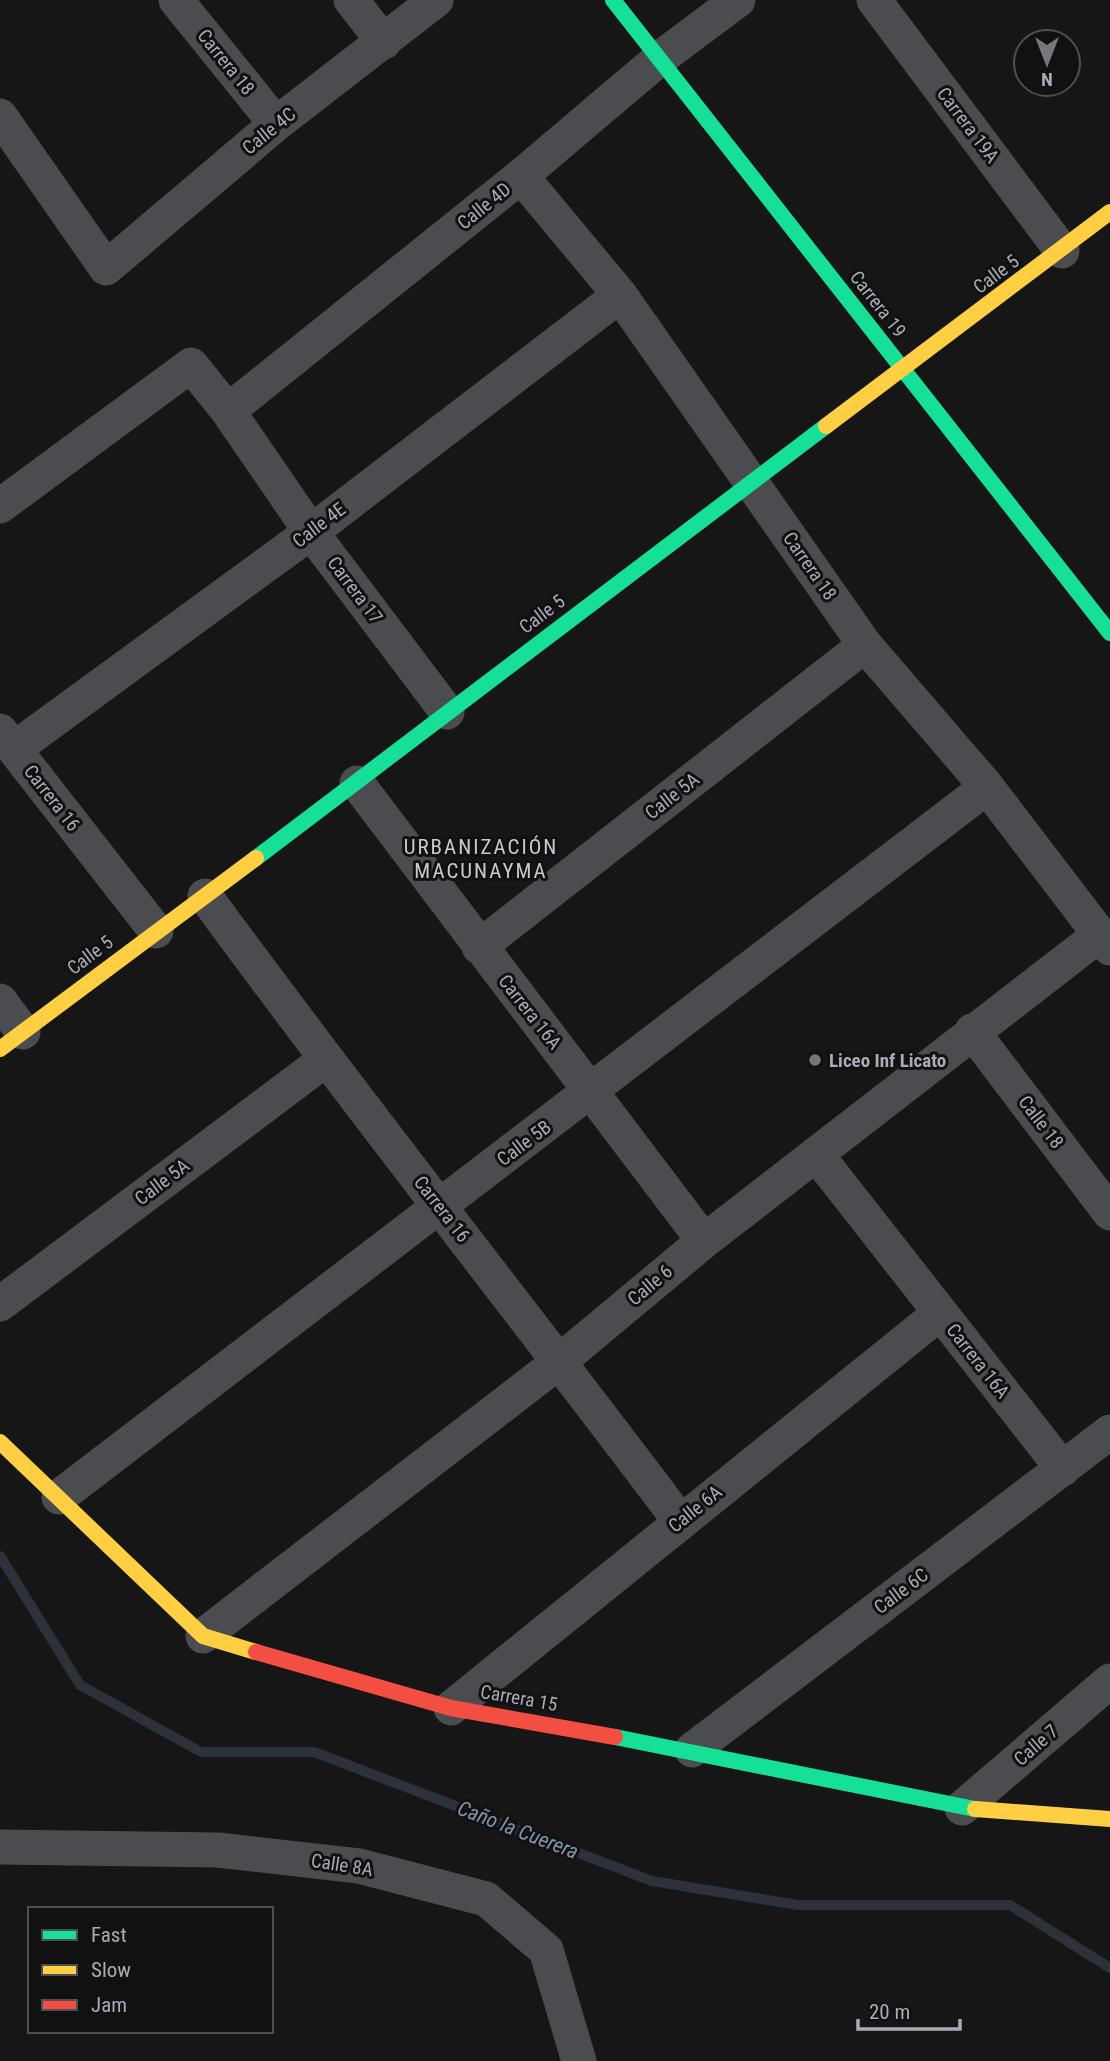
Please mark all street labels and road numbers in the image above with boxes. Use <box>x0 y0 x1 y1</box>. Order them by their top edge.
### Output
street label: Carrera 18 <box>193 25 259 99</box>
street label: Carrera 19A <box>932 83 1004 167</box>
street label: Calle 4C <box>238 103 300 159</box>
street label: Calle 4D <box>453 178 515 234</box>
street label: Calle 5 <box>969 249 1023 299</box>
street label: Carrera 19 <box>845 266 911 342</box>
street label: Calle 4E <box>288 498 350 552</box>
street label: Carrera 18 <box>778 528 842 604</box>
street label: Carrera 17 <box>322 552 388 628</box>
street label: Calle 5 <box>515 589 569 639</box>
street label: Carrera 16 <box>19 760 85 836</box>
street label: Calle 5A <box>640 768 704 824</box>
street label: Calle 5 <box>63 930 117 980</box>
street label: Carrera 16A <box>494 970 566 1054</box>
street label: Calle 18 <box>1014 1091 1068 1153</box>
street label: Calle 5B <box>492 1115 556 1171</box>
street label: Calle 5A <box>130 1154 194 1210</box>
street label: Carrera 16 <box>409 1171 475 1247</box>
street label: Calle 6 <box>623 1260 677 1310</box>
street label: Carrera 16A <box>942 1319 1014 1403</box>
street label: Calle 6A <box>664 1480 726 1538</box>
street label: Calle 6C <box>869 1563 933 1619</box>
street label: Carrera 15 <box>479 1680 559 1716</box>
street label: Calle 7 <box>1009 1720 1063 1770</box>
street label: Calle 8A <box>309 1849 375 1881</box>

